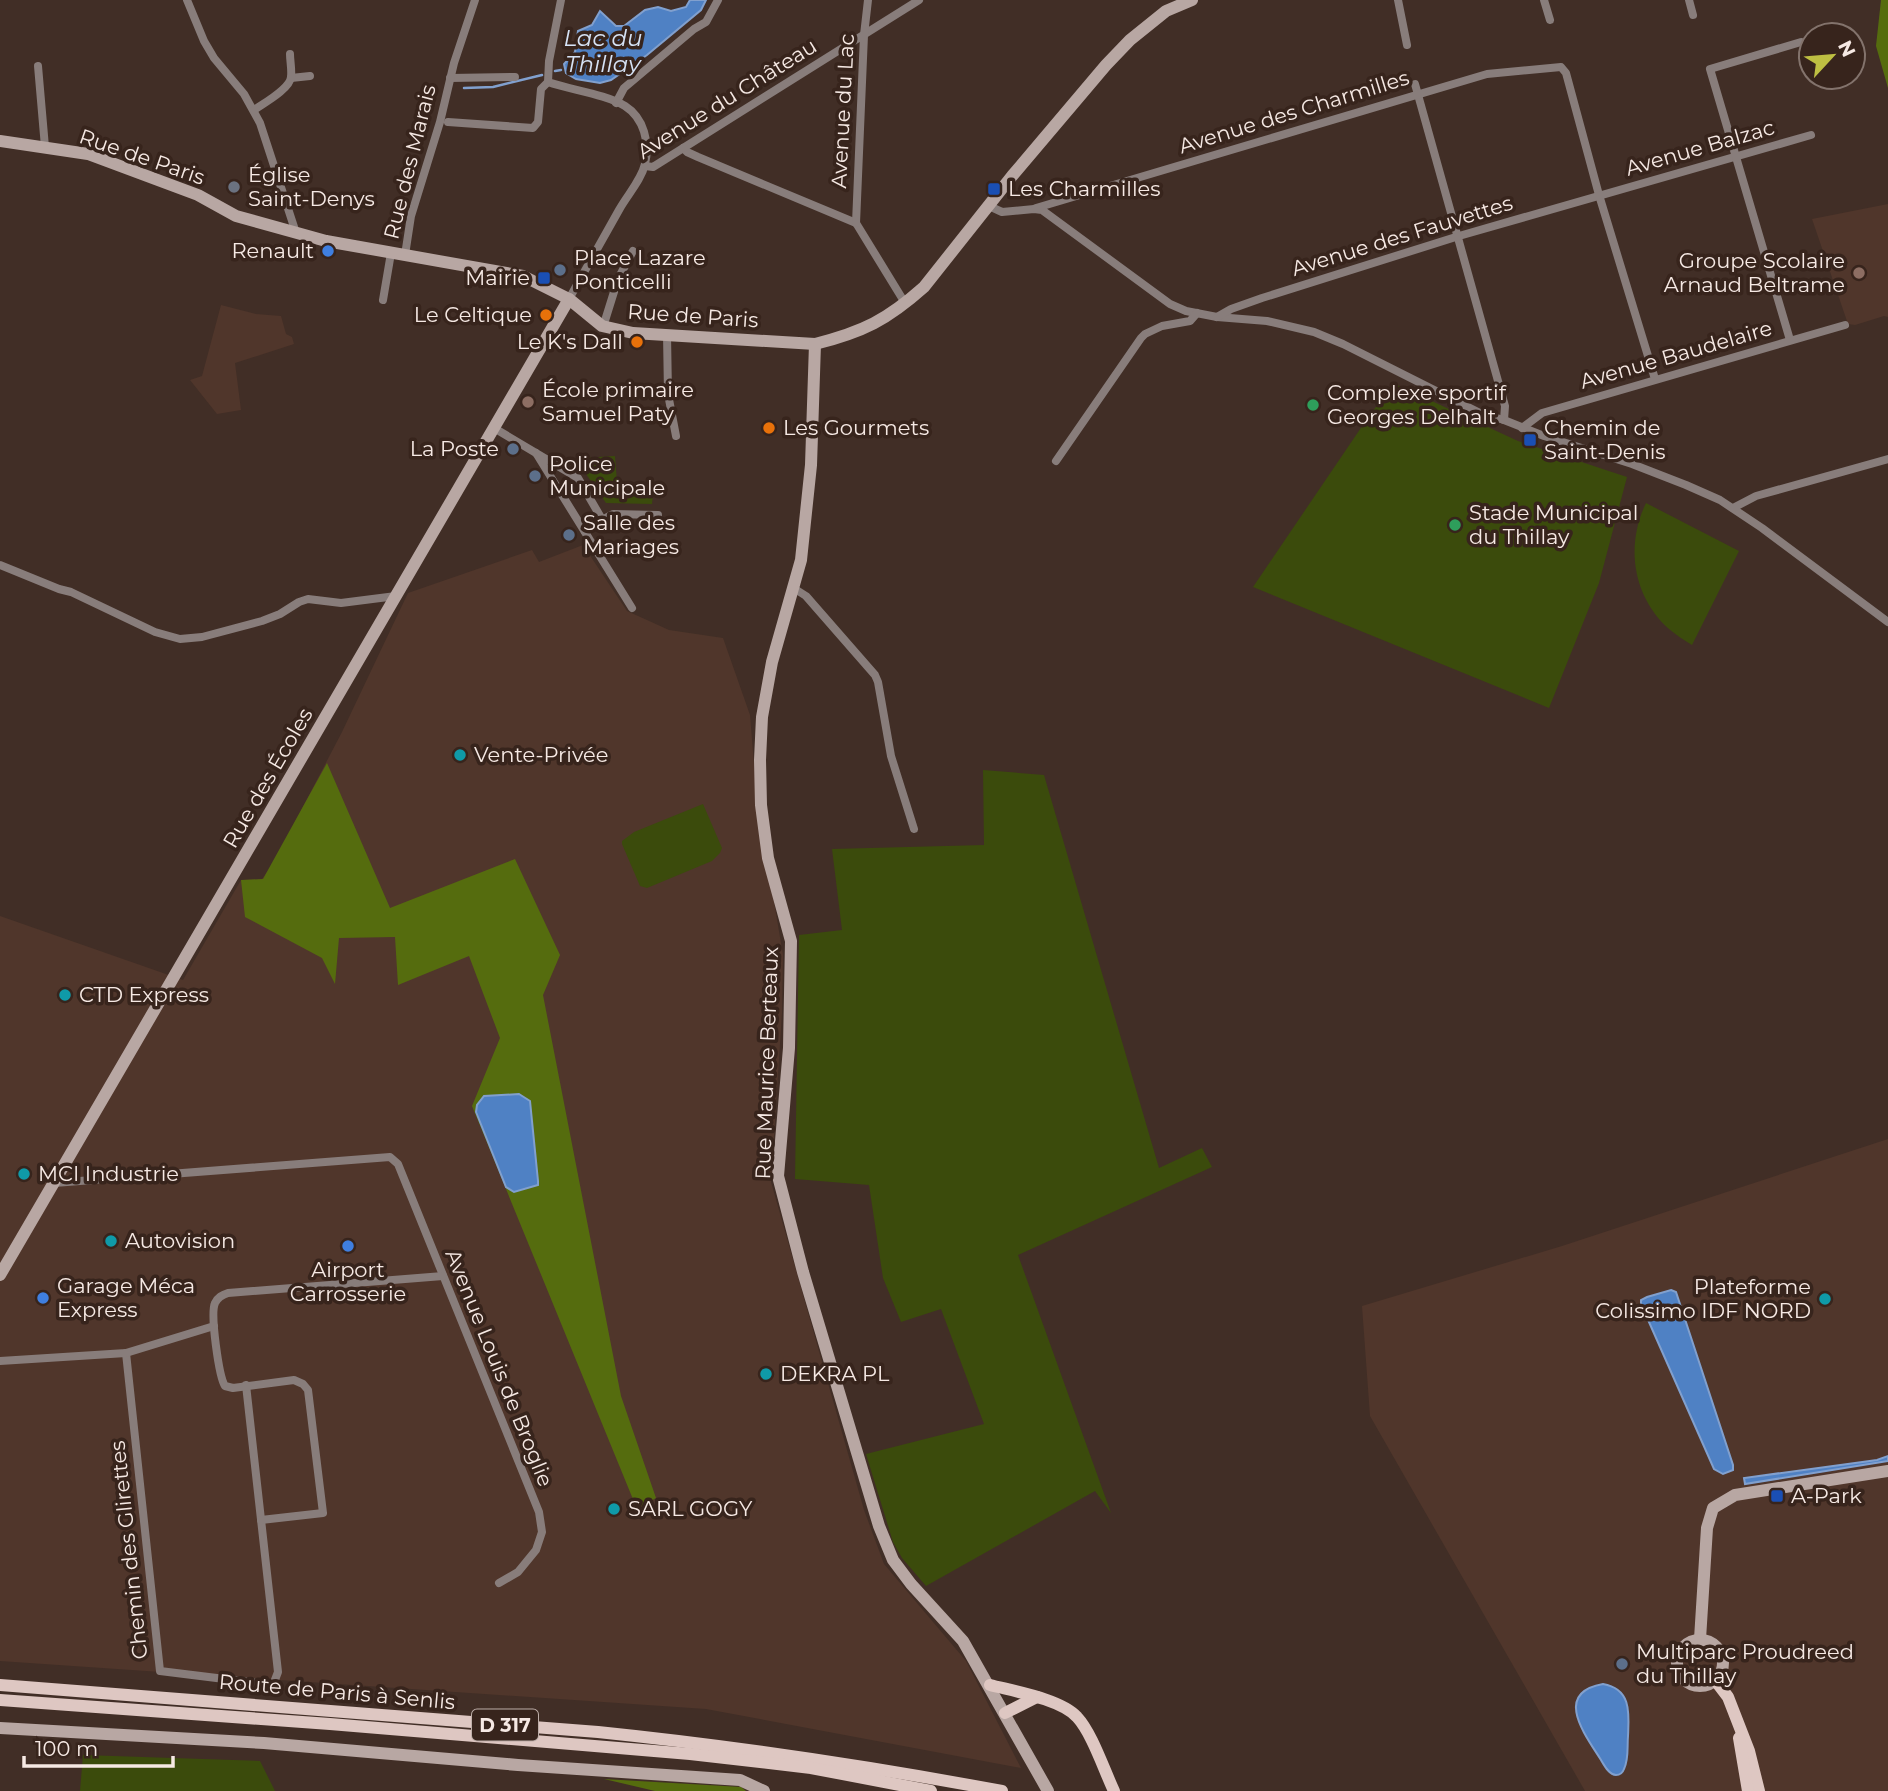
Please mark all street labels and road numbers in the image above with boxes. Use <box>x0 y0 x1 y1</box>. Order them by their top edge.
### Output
street label: Avenue du Château <box>632 33 821 164</box>
street label: Avenue du Lac <box>826 33 859 189</box>
street label: Avenue des Charmilles <box>1176 65 1412 158</box>
street label: Rue des Marais <box>378 82 441 242</box>
street label: Avenue Balzac <box>1623 114 1777 181</box>
street label: Rue de Paris <box>76 123 208 190</box>
street label: Avenue des Fauvettes <box>1288 190 1515 281</box>
street label: Rue de Paris <box>627 298 759 333</box>
street label: Avenue Baudelaire <box>1577 315 1775 394</box>
street label: Rue des Écoles <box>217 703 318 852</box>
street label: Rue Maurice Berteaux <box>750 946 783 1180</box>
street label: Avenue Louis de Broglie <box>440 1246 559 1490</box>
street label: Chemin des Glirettes <box>105 1439 152 1661</box>
street label: Route de Paris à Senlis <box>218 1669 456 1714</box>
road number: D 317 <box>472 1709 538 1740</box>

